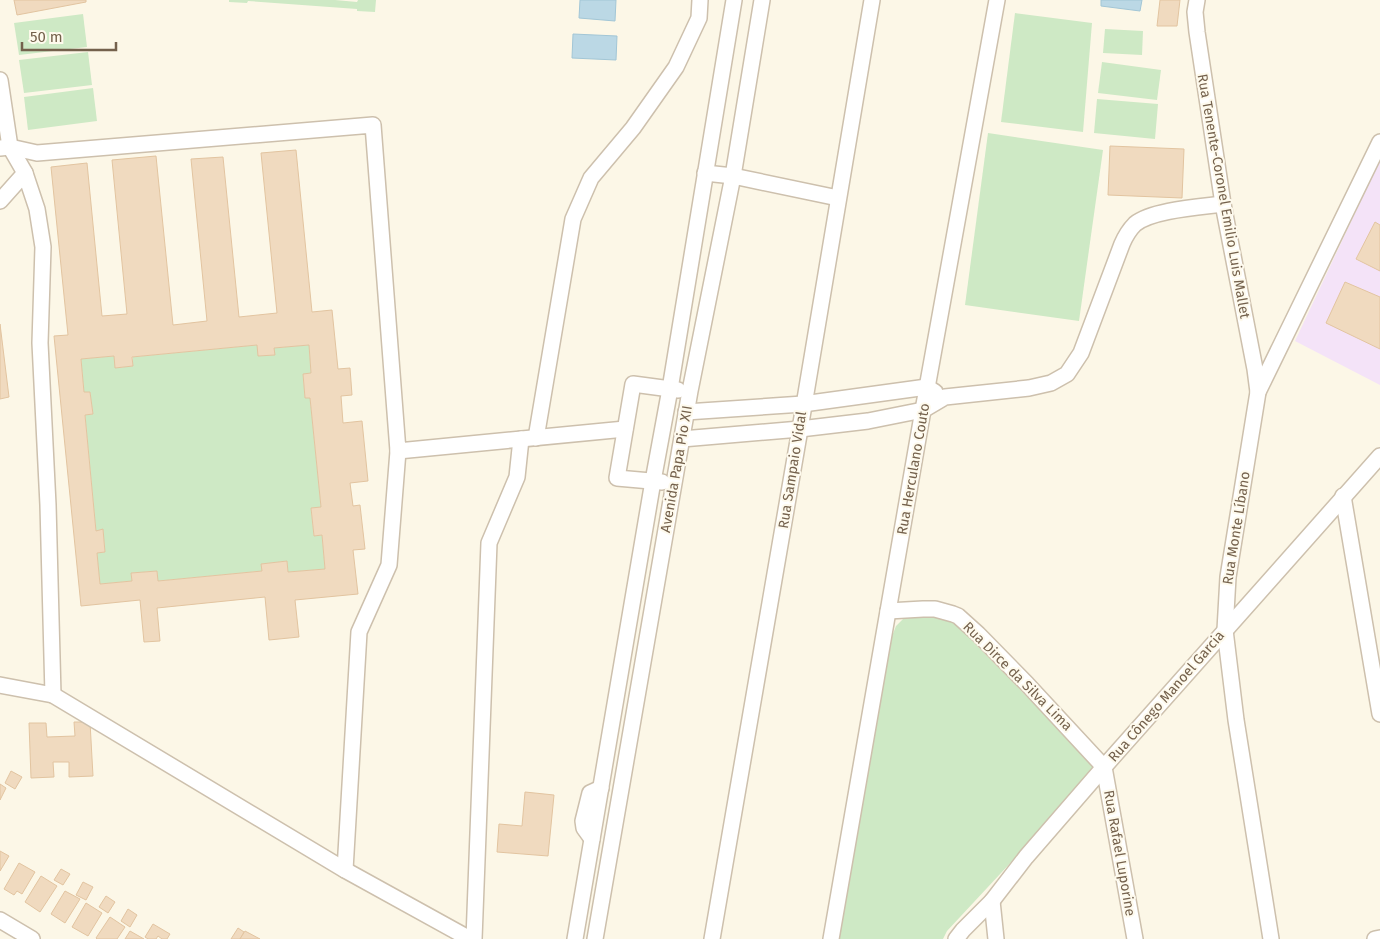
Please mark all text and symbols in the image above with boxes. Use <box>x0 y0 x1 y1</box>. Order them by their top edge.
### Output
scale bar <box>22 20 116 52</box>
text: 50 m <box>30 28 63 46</box>
street label: Rua Tenente-Coronel Emilio Luis Mallet <box>1194 72 1254 321</box>
street label: Rua Herculano Couto <box>894 402 933 536</box>
street label: Avenida Papa Pio XII <box>657 404 696 534</box>
street label: Rua Sampaio Vidal <box>775 410 810 530</box>
street label: Rua Monte Líbano <box>1219 470 1254 586</box>
street label: Rua Dirce da Silva Lima <box>960 618 1076 734</box>
street label: Rua Cônego Manoel Garcia <box>1105 627 1228 765</box>
street label: Rua Rafael Luporine <box>1100 789 1139 918</box>

